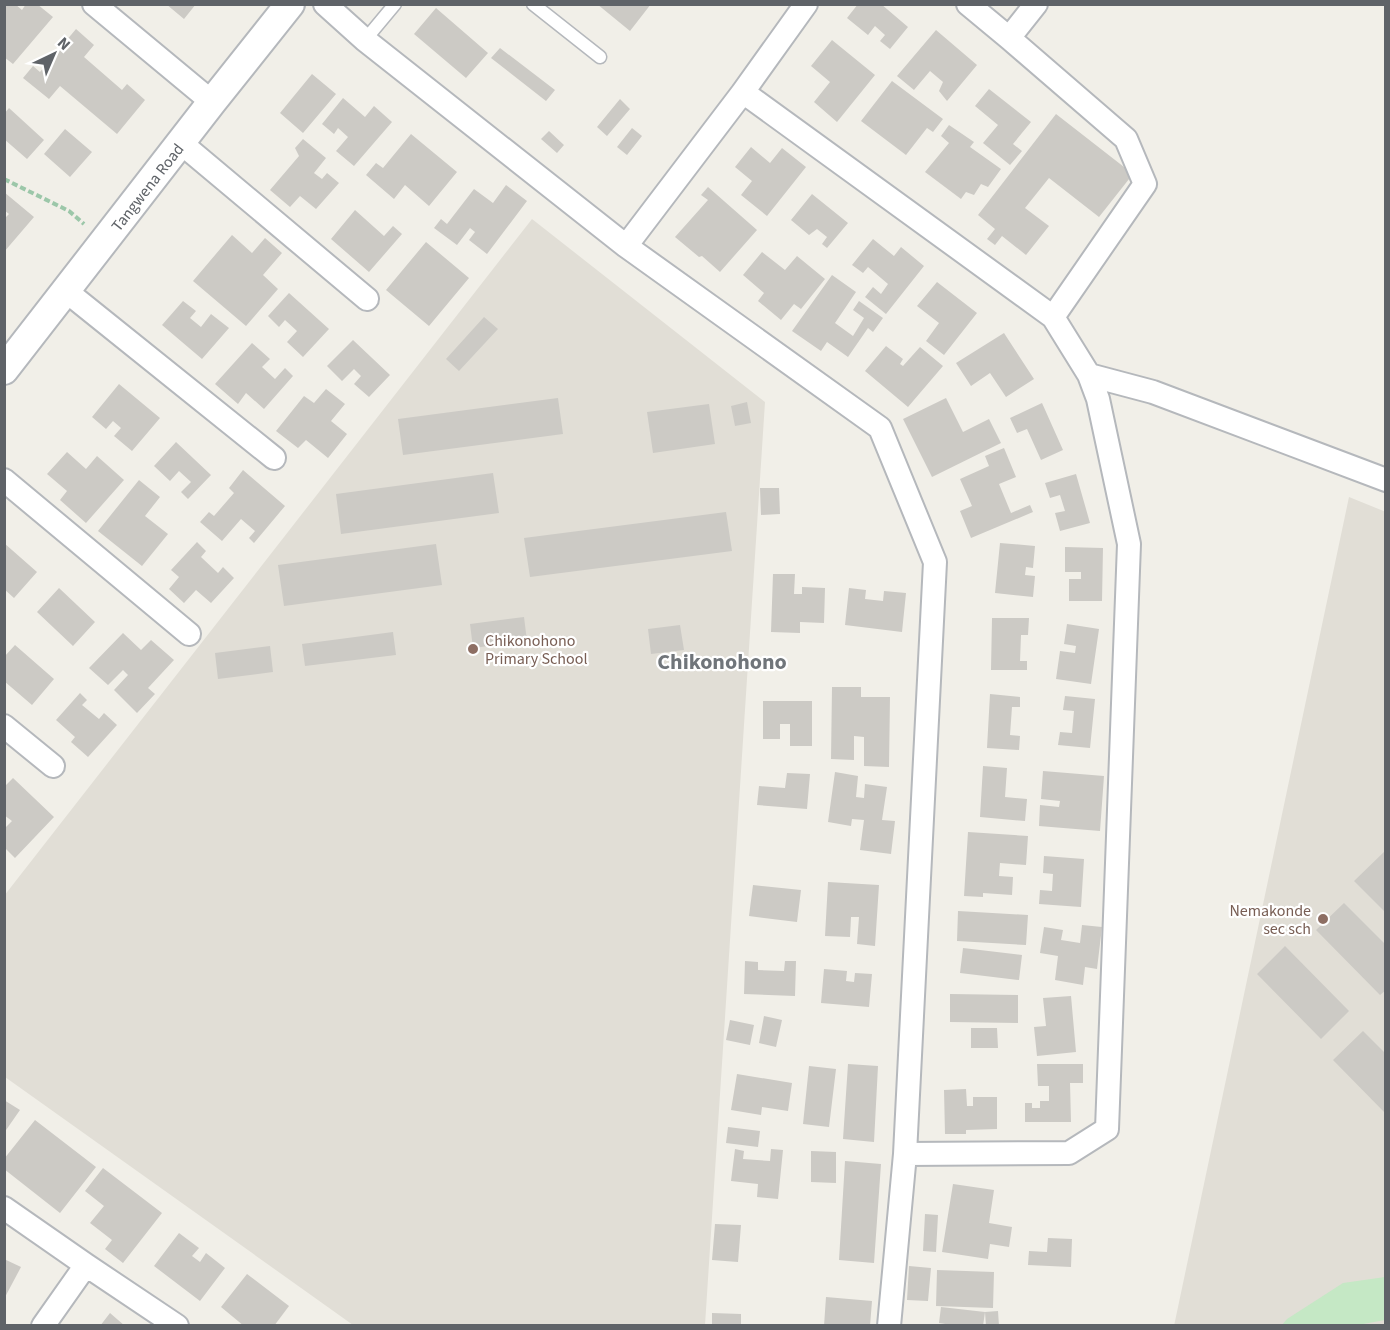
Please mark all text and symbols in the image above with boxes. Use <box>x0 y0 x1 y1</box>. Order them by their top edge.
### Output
north arrow <box>24 24 84 84</box>
text: N <box>52 32 75 56</box>
street label: Tangwena Road <box>106 139 189 236</box>
place label: Chikonohono Primary School <box>485 630 587 670</box>
marker: Chikonohono Primary School <box>466 642 480 656</box>
district label: Chikonohono <box>657 646 787 678</box>
place label: Nemakonde sec sch <box>1230 900 1311 940</box>
marker: Nemakonde sec sch <box>1316 912 1330 926</box>

